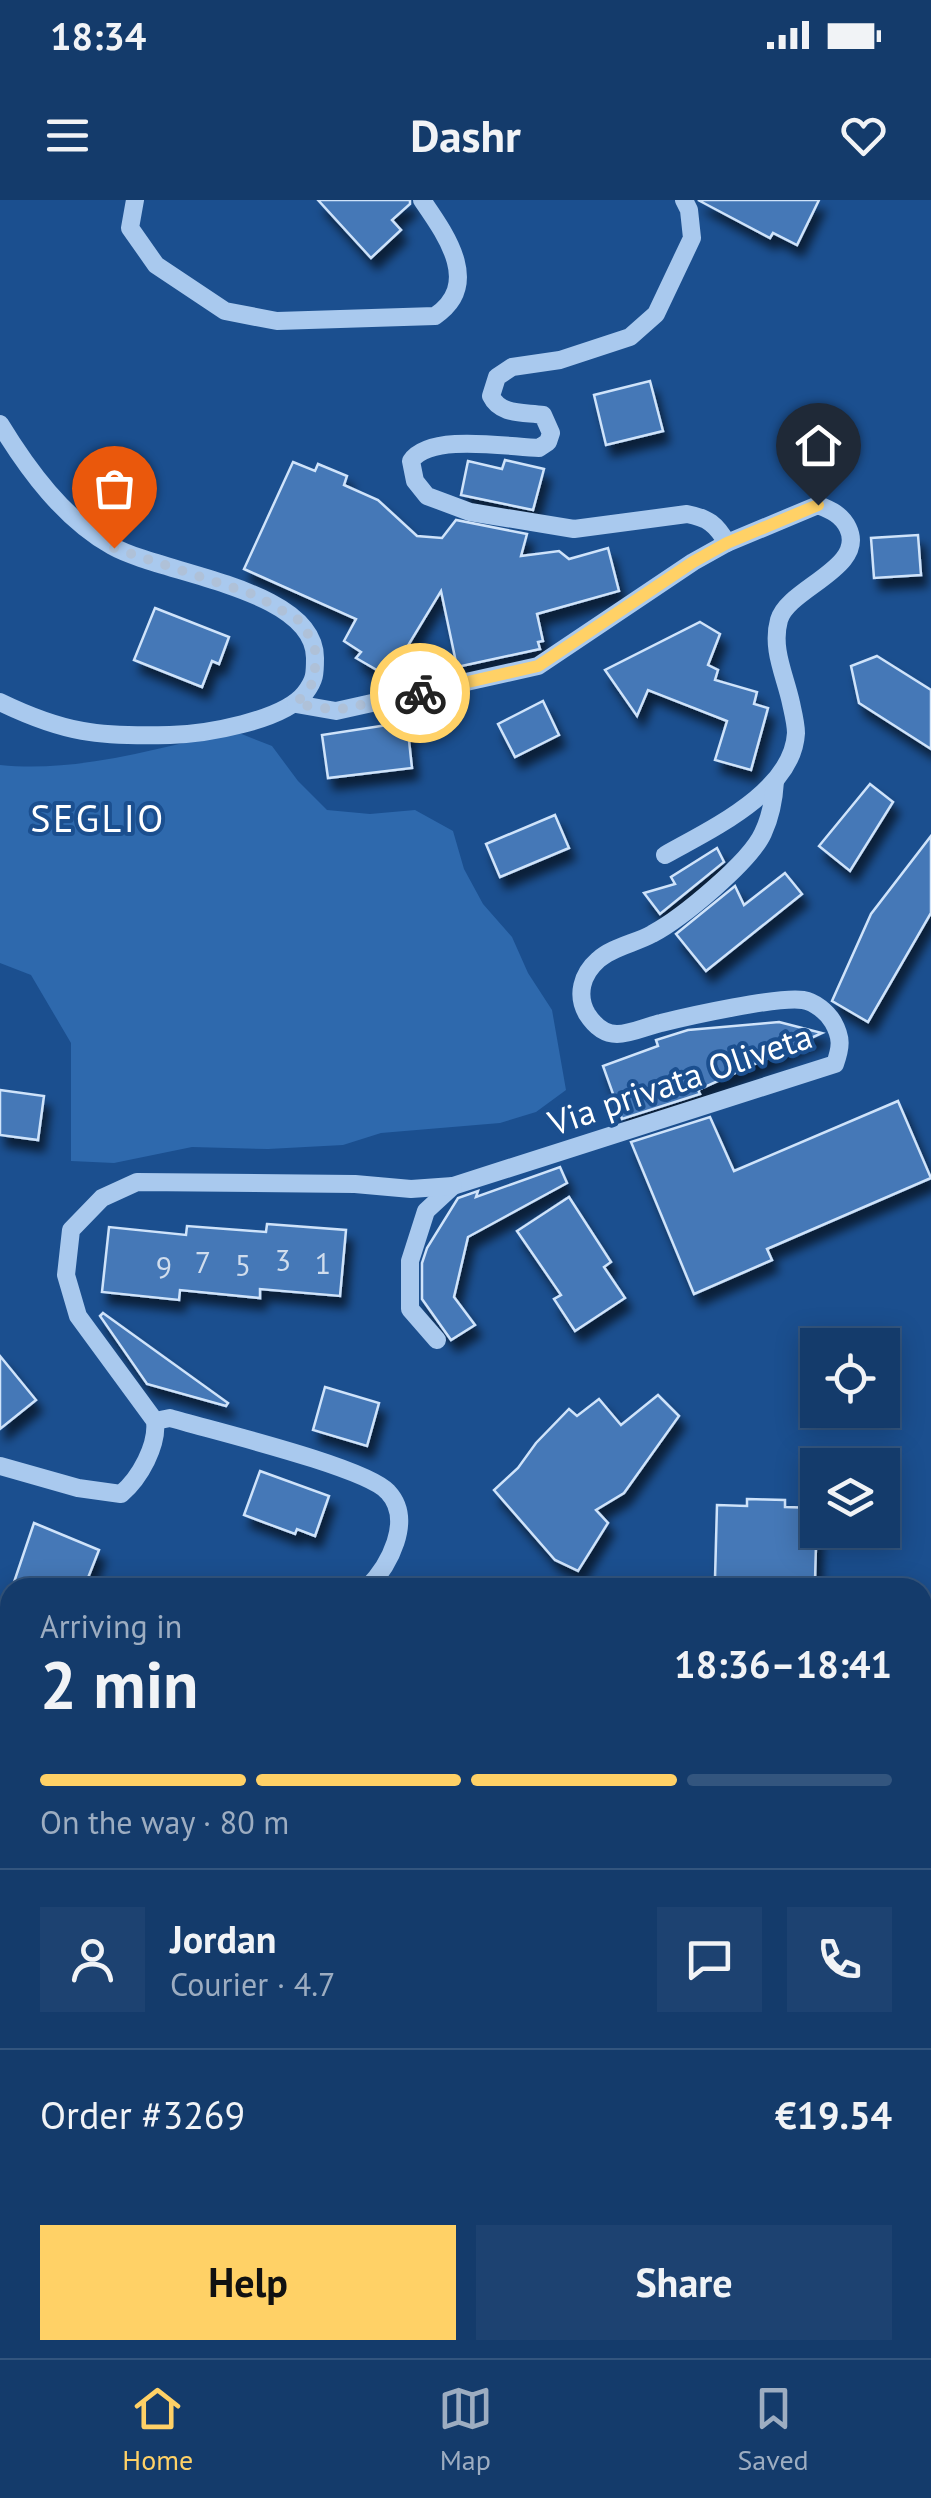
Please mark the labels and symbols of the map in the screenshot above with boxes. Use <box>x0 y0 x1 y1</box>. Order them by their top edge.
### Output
pin <box>776 403 861 506</box>
pin <box>72 446 157 549</box>
courier <box>370 643 470 743</box>
district label: SEGLIO <box>30 793 166 842</box>
street label: Via privata Oliveta <box>541 1012 818 1146</box>
house number: 3 <box>275 1240 291 1279</box>
house number: 7 <box>195 1242 211 1281</box>
house number: 1 <box>315 1243 331 1282</box>
house number: 5 <box>235 1245 251 1284</box>
house number: 9 <box>156 1247 172 1286</box>

